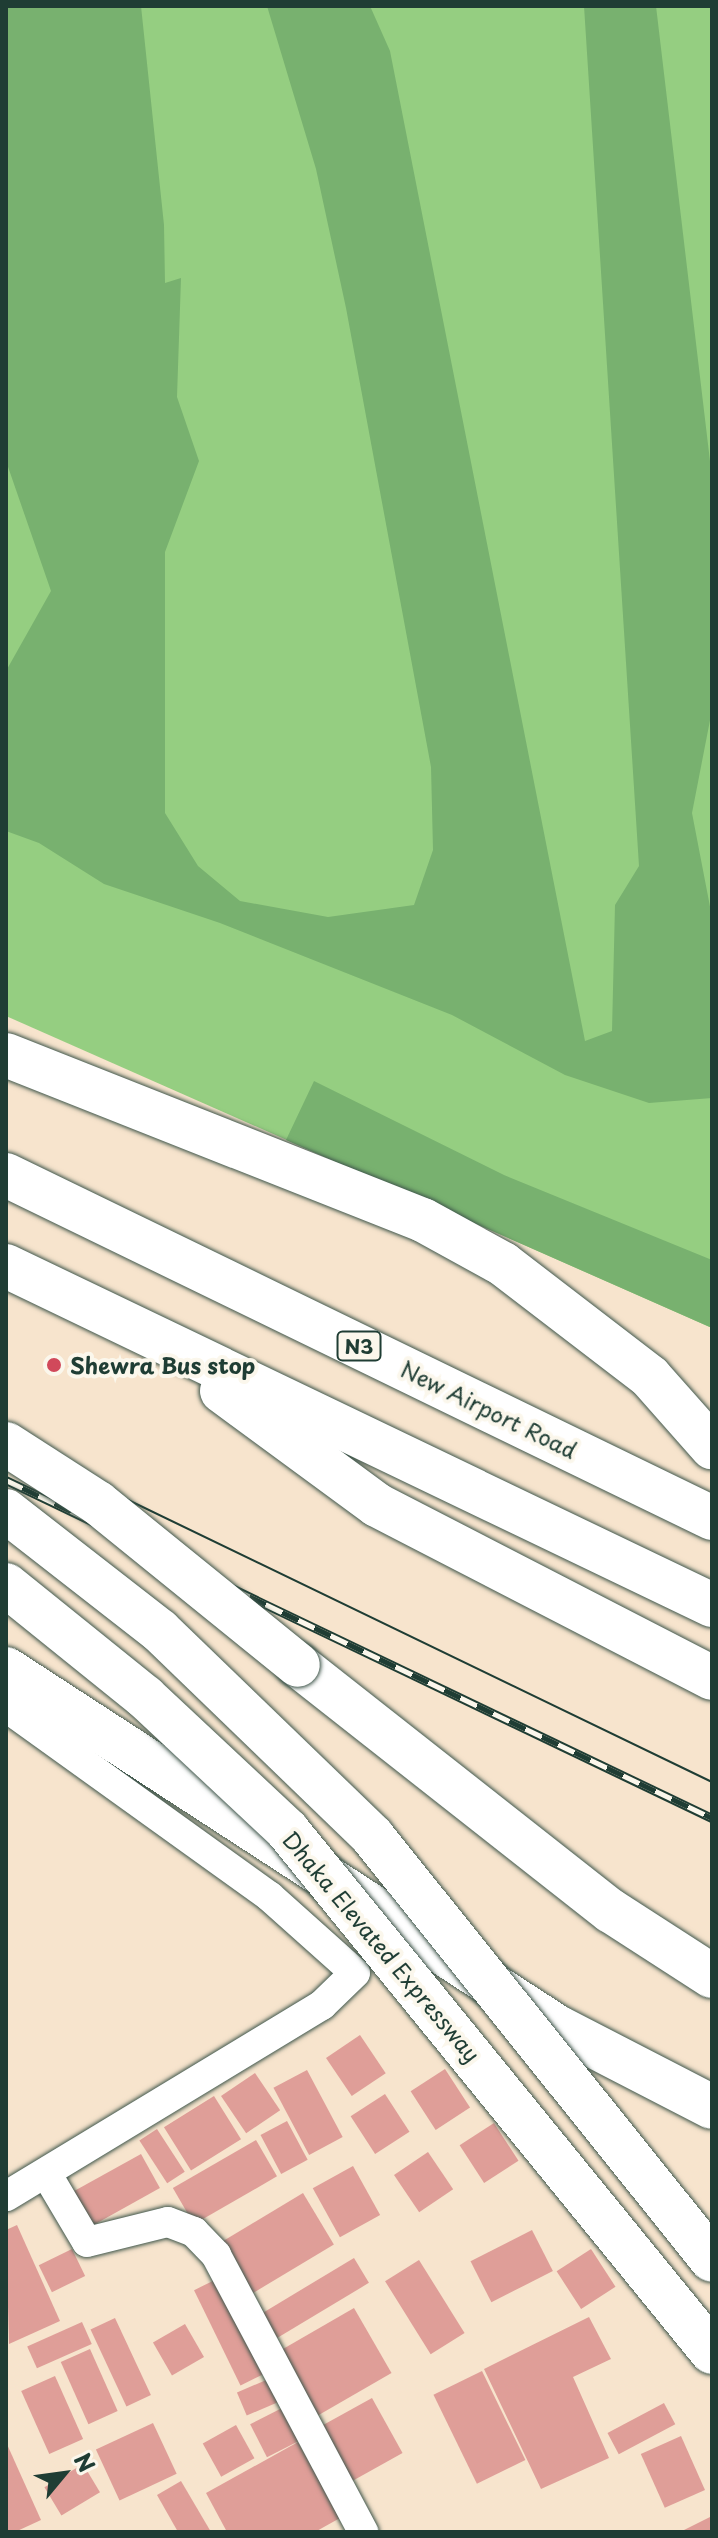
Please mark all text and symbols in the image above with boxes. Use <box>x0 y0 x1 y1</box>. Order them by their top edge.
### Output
road number: N3 <box>335 1330 383 1362</box>
place label: Shewra Bus stop <box>70 1352 255 1378</box>
street label: New Airport Road <box>397 1355 581 1463</box>
marker: Shewra Bus stop <box>45 1356 63 1374</box>
street label: Dhaka Elevated Expressway <box>277 1824 487 2068</box>
north arrow <box>24 2434 104 2514</box>
text: N <box>67 2446 104 2478</box>

